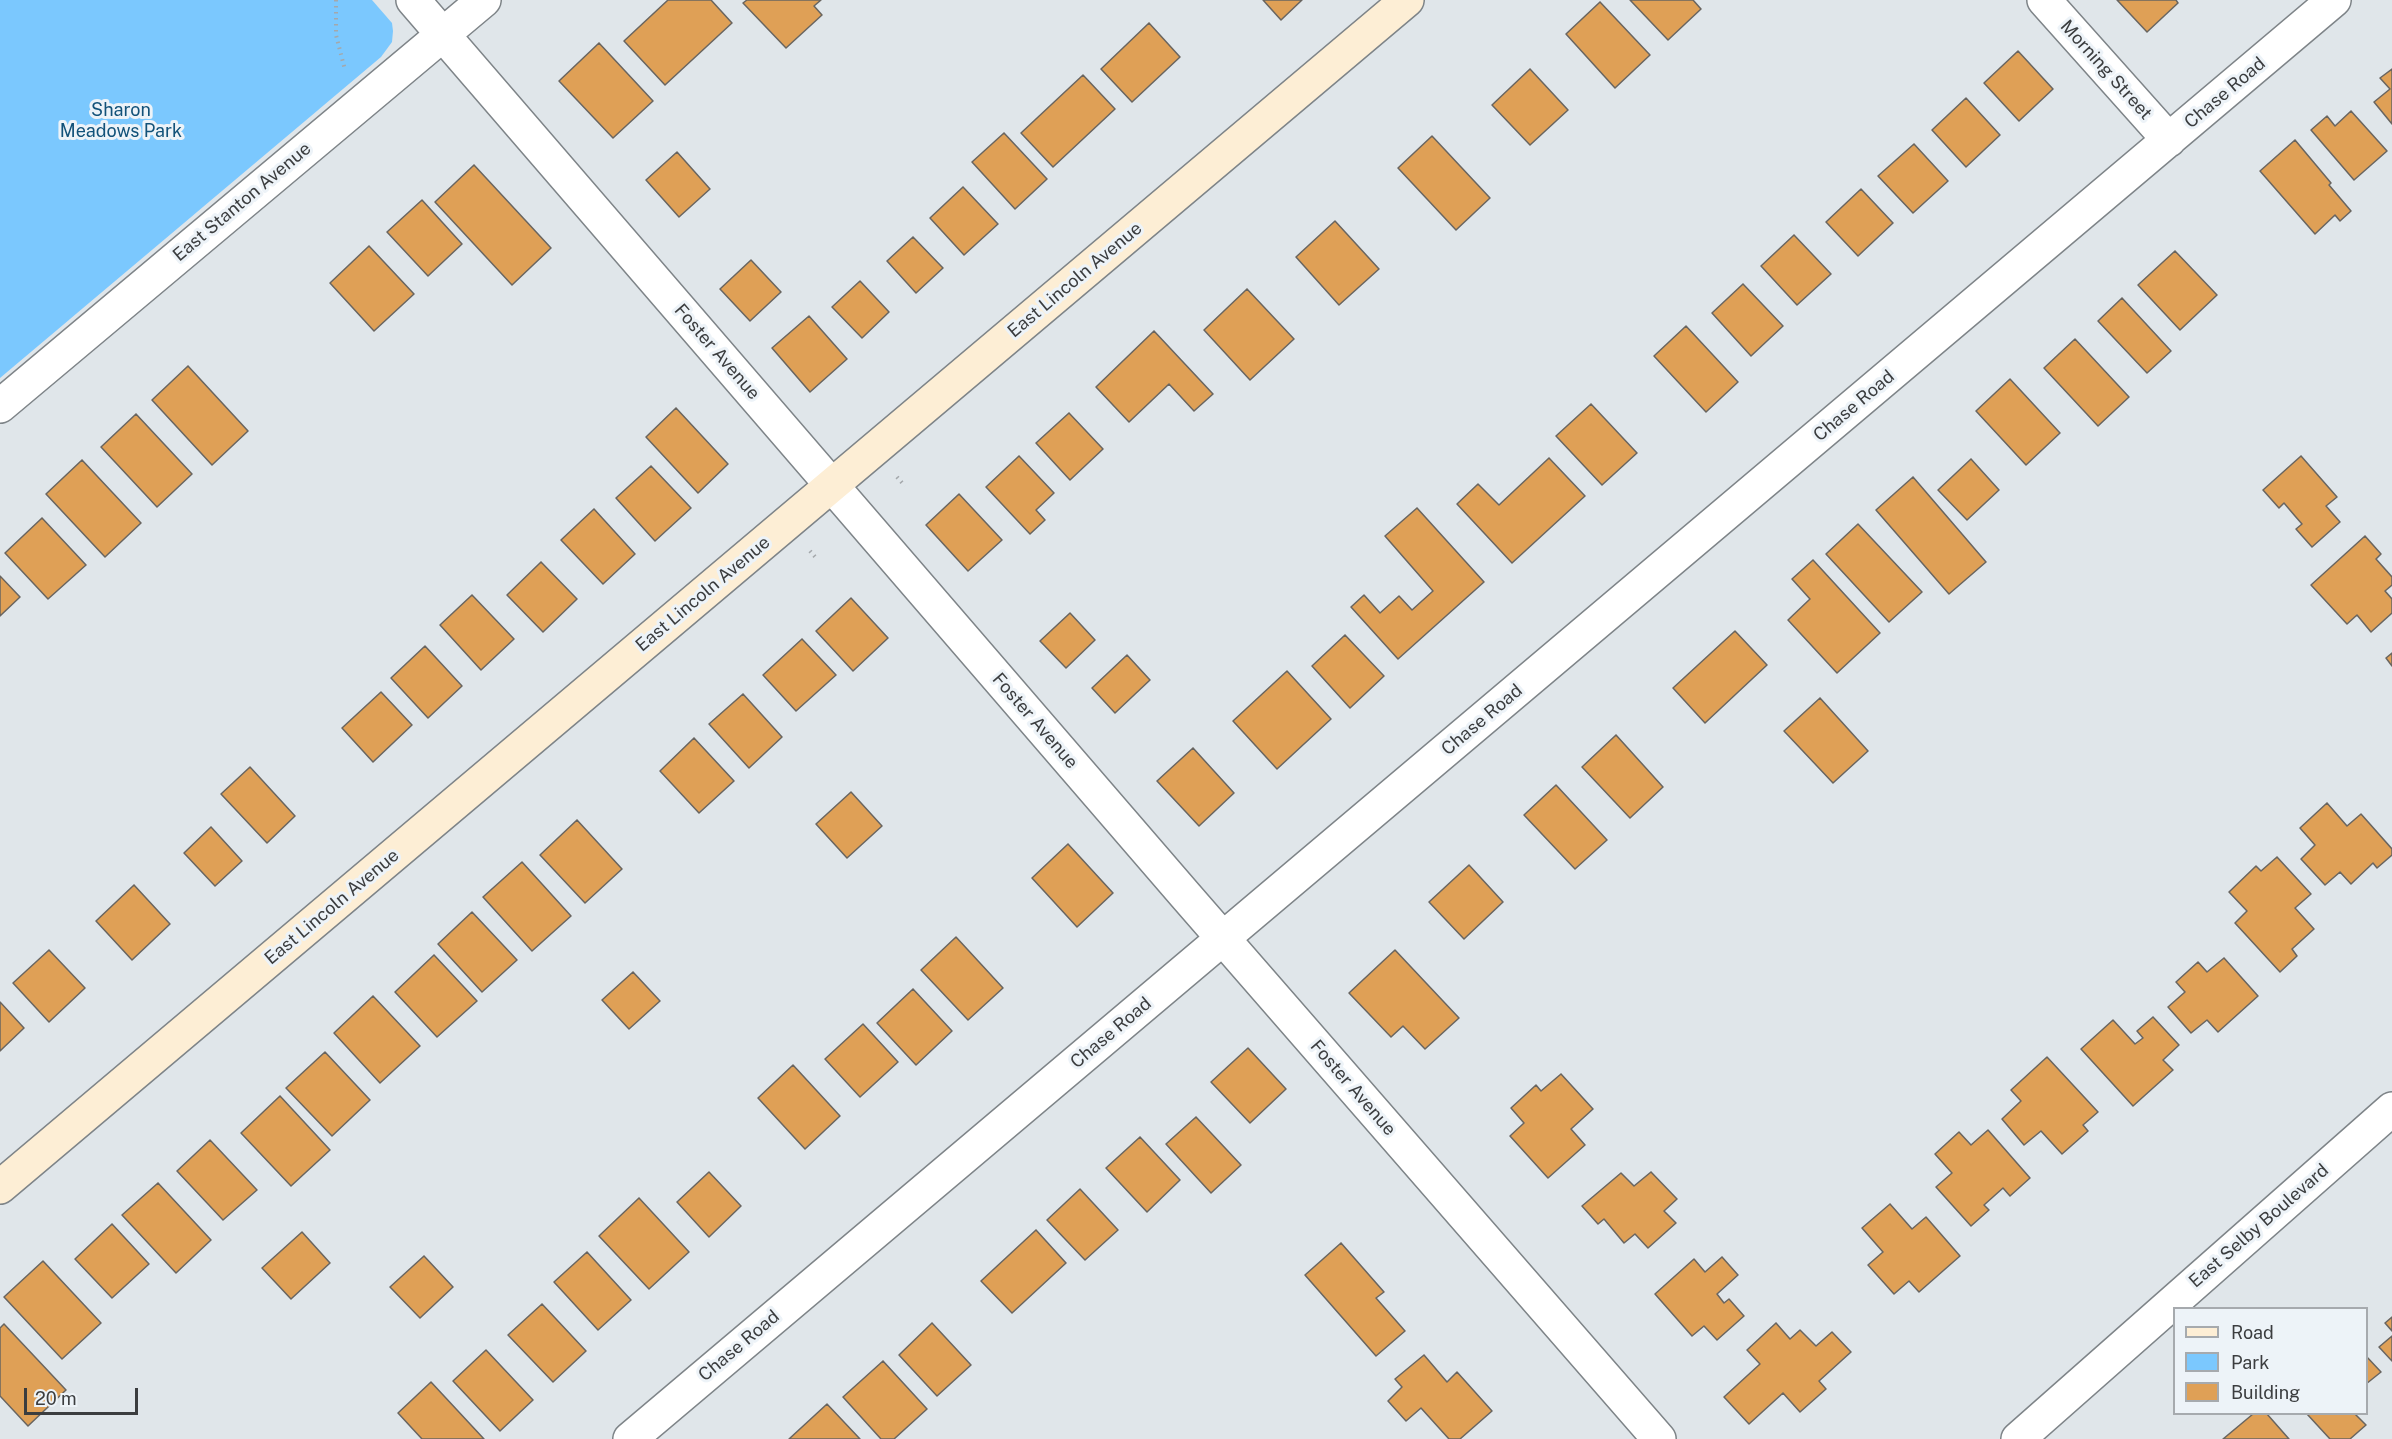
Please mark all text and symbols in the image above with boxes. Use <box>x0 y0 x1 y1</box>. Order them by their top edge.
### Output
street label: Morning Street <box>2056 16 2156 124</box>
street label: Chase Road <box>2180 53 2270 133</box>
park label: Sharon Meadows Park <box>60 99 182 142</box>
street label: East Stanton Avenue <box>169 138 315 266</box>
street label: East Lincoln Avenue <box>1004 218 1146 342</box>
street label: Foster Avenue <box>670 300 764 404</box>
street label: Chase Road <box>1809 366 1899 446</box>
street label: East Lincoln Avenue <box>632 532 774 656</box>
street label: Foster Avenue <box>988 669 1082 773</box>
street label: Chase Road <box>1437 680 1527 760</box>
street label: East Lincoln Avenue <box>261 845 403 969</box>
street label: Chase Road <box>1066 993 1156 1073</box>
street label: Foster Avenue <box>1306 1036 1400 1140</box>
street label: East Selby Boulevard <box>2185 1160 2333 1292</box>
street label: Chase Road <box>694 1306 784 1386</box>
legend <box>2173 1307 2368 1415</box>
text: Road <box>2231 1322 2274 1343</box>
text: Park <box>2231 1352 2269 1373</box>
scale bar <box>27 1376 141 1414</box>
text: Building <box>2231 1382 2300 1403</box>
text: 20 m <box>35 1388 77 1409</box>

